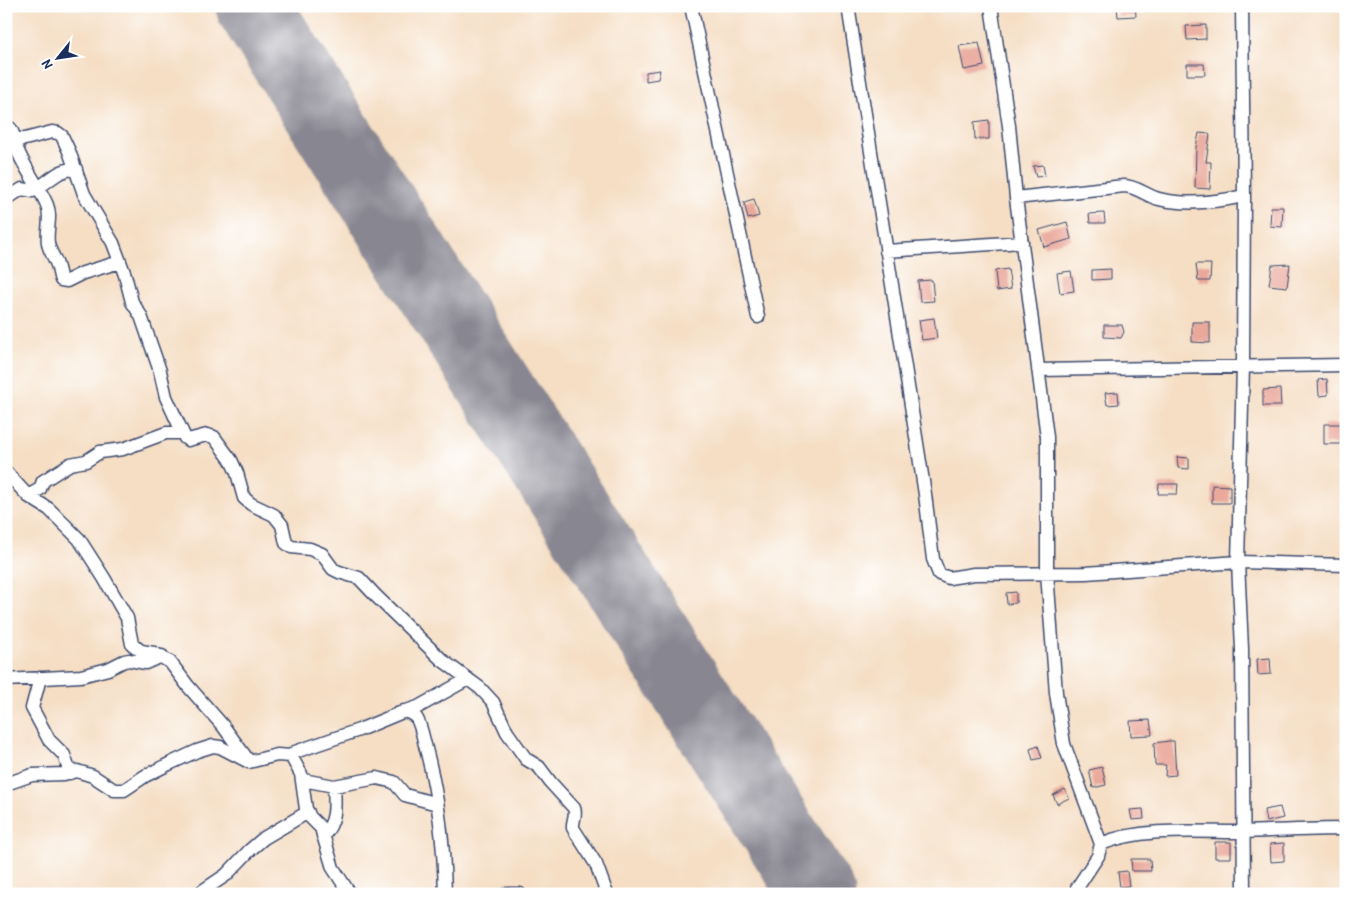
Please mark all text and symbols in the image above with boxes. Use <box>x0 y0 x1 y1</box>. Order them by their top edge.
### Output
north arrow <box>32 32 82 82</box>
text: N <box>36 56 56 73</box>

